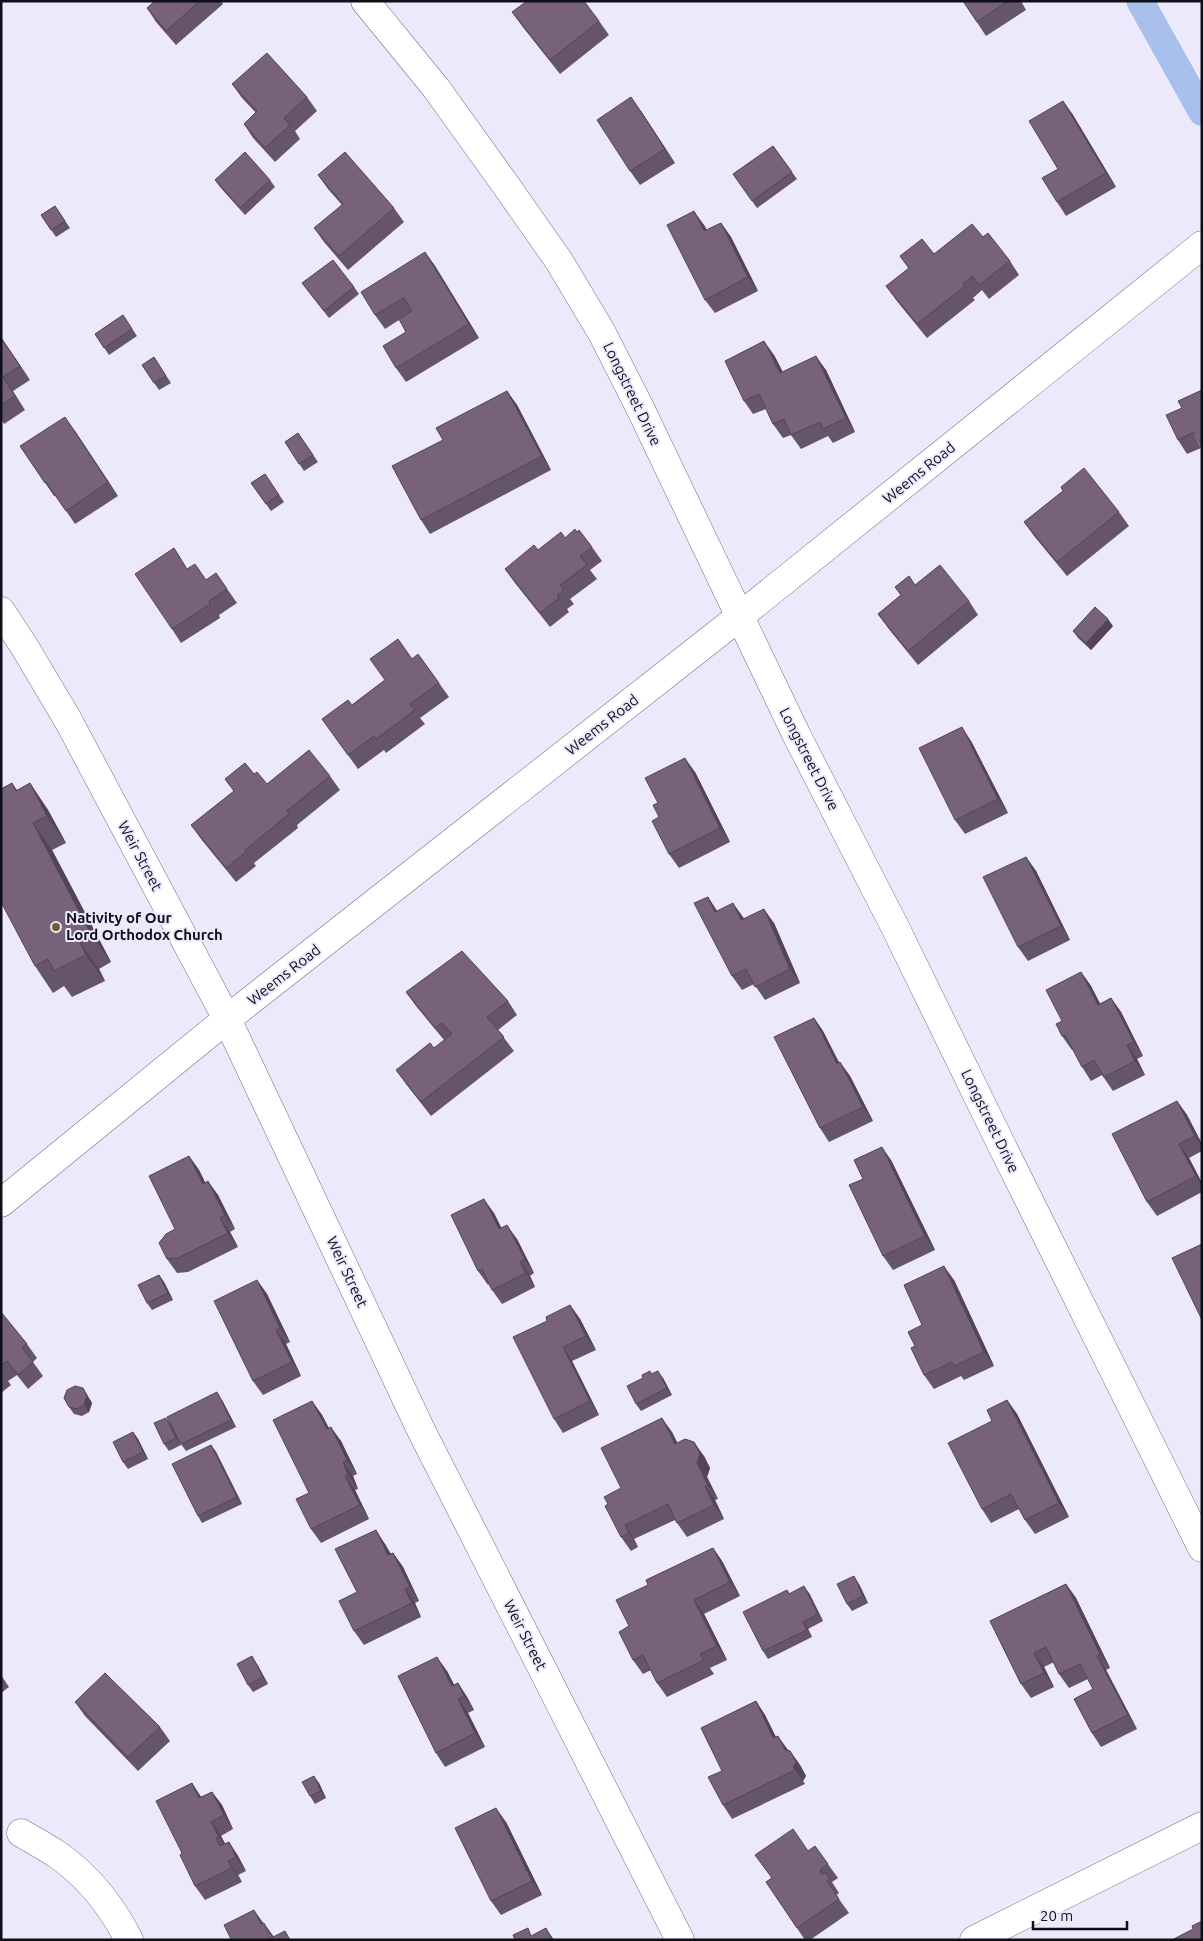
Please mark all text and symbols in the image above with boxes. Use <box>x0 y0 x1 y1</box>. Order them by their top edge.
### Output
street label: Longstreet Drive <box>600 339 665 448</box>
street label: Weems Road <box>879 438 958 507</box>
street label: Weems Road <box>562 691 641 758</box>
street label: Longstreet Drive <box>776 705 843 813</box>
street label: Weir Street <box>115 818 166 894</box>
place label: Nativity of Our Lord Orthodox Church <box>66 909 223 943</box>
marker: Nativity of Our Lord Orthodox Church <box>50 921 62 933</box>
street label: Weems Road <box>244 941 323 1008</box>
street label: Longstreet Drive <box>958 1066 1023 1175</box>
street label: Weir Street <box>324 1233 371 1310</box>
street label: Weir Street <box>500 1597 550 1673</box>
scale bar <box>1033 1898 1127 1930</box>
text: 20 m <box>1040 1907 1073 1924</box>

